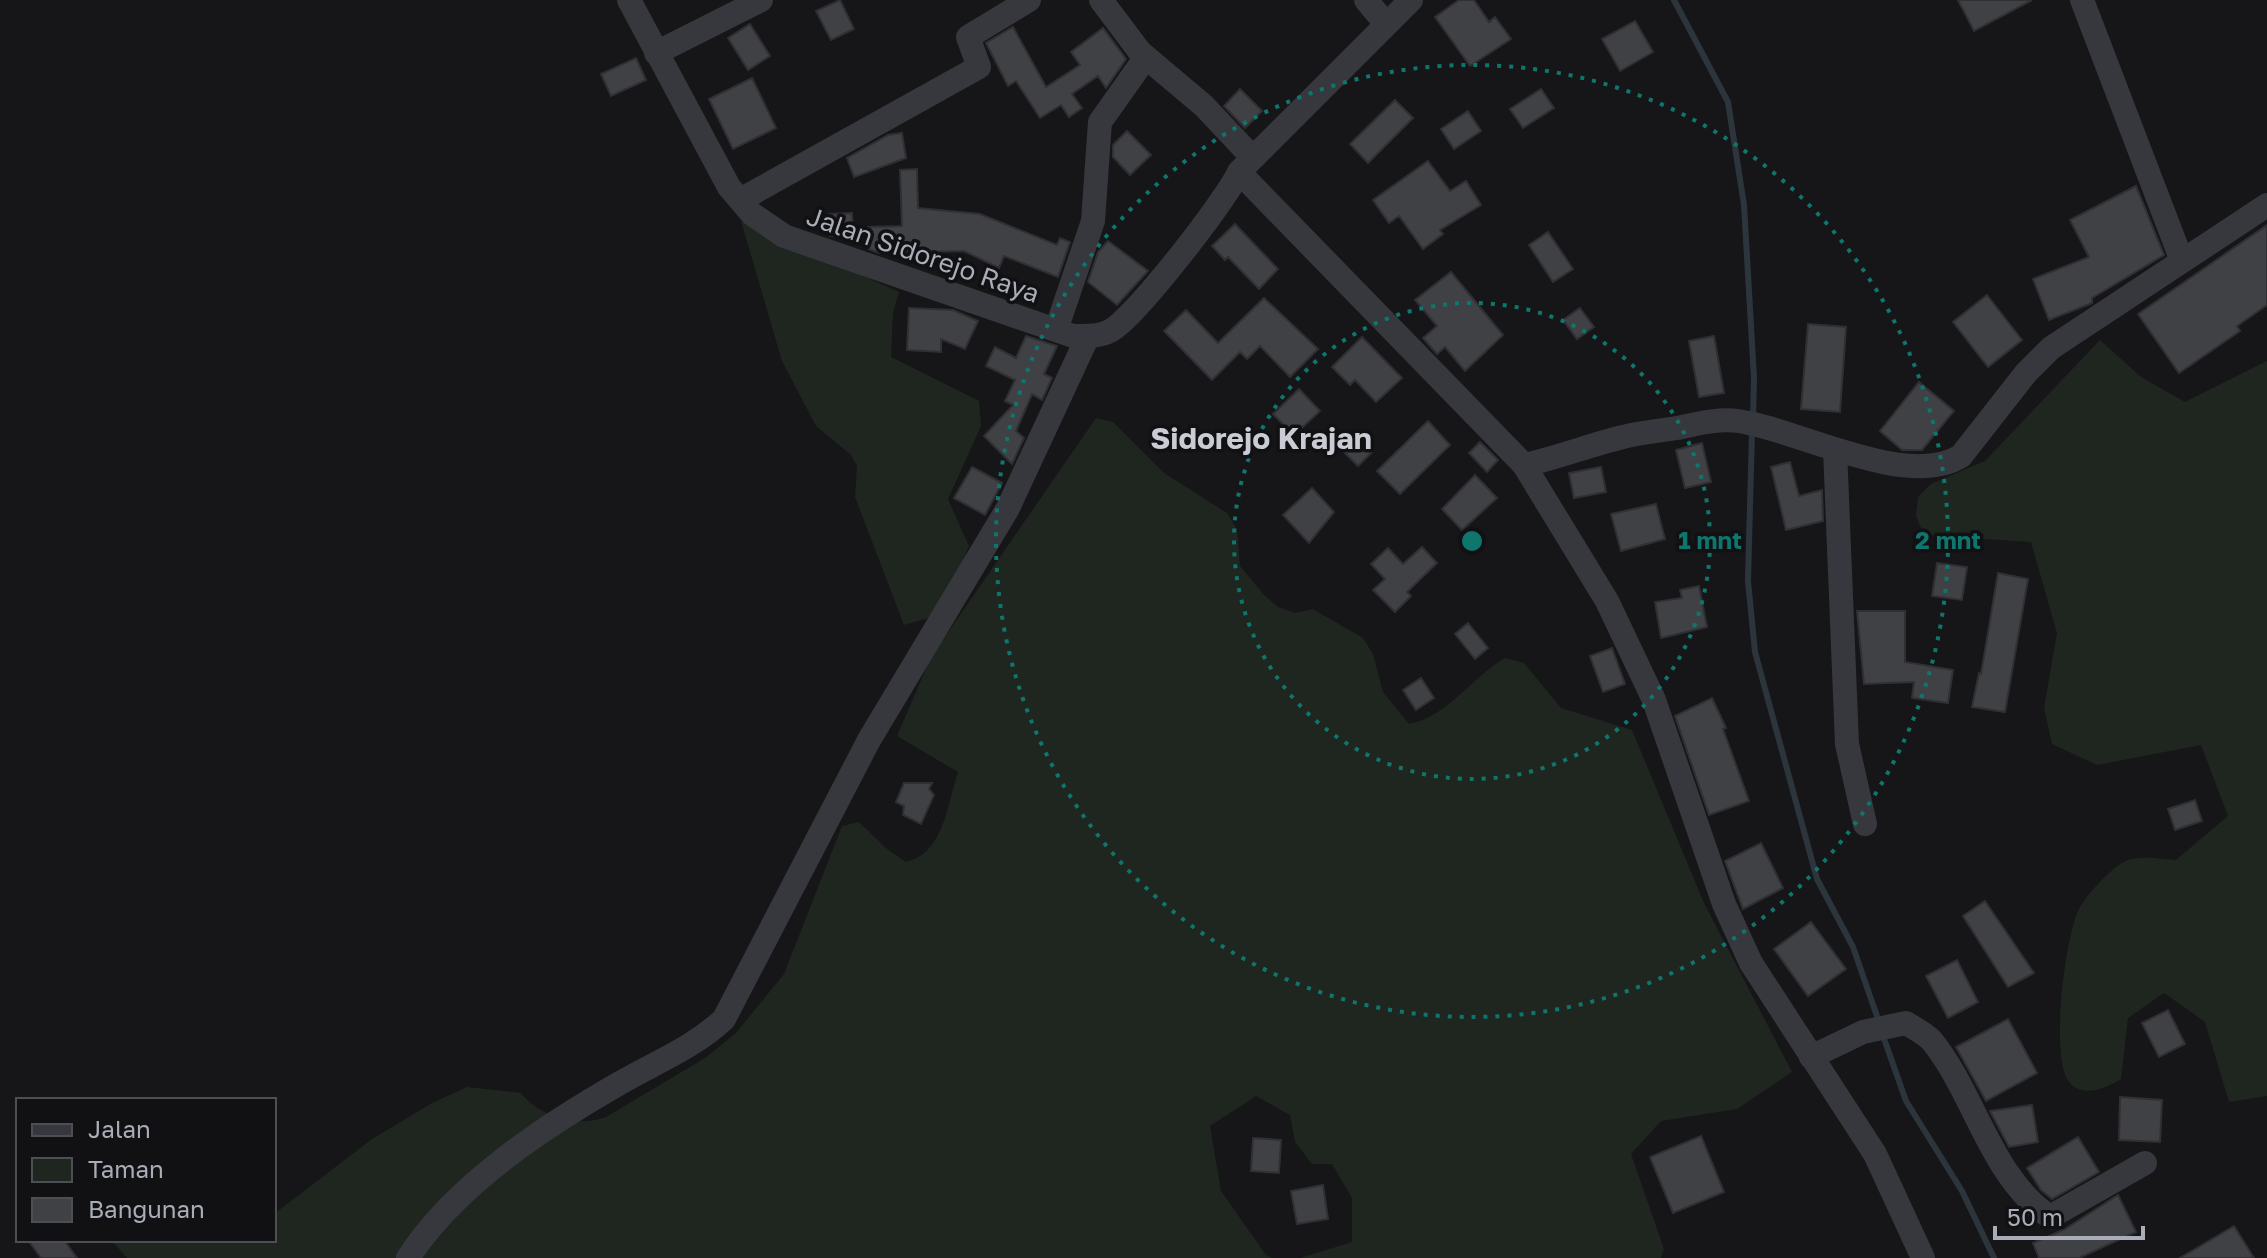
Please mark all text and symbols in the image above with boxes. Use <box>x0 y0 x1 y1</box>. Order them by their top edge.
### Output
street label: Jalan Sidorejo Raya <box>803 200 1044 309</box>
district label: Sidorejo Krajan <box>1150 420 1372 456</box>
text: 1 mnt <box>1678 525 1742 554</box>
text: 2 mnt <box>1915 525 1981 554</box>
centre of rings <box>1458 527 1486 555</box>
legend <box>16 1098 276 1242</box>
text: Jalan <box>88 1114 151 1143</box>
text: Taman <box>88 1154 164 1183</box>
scale bar <box>1995 1190 2143 1240</box>
text: Bangunan <box>88 1194 205 1223</box>
text: 50 m <box>2007 1202 2063 1231</box>

